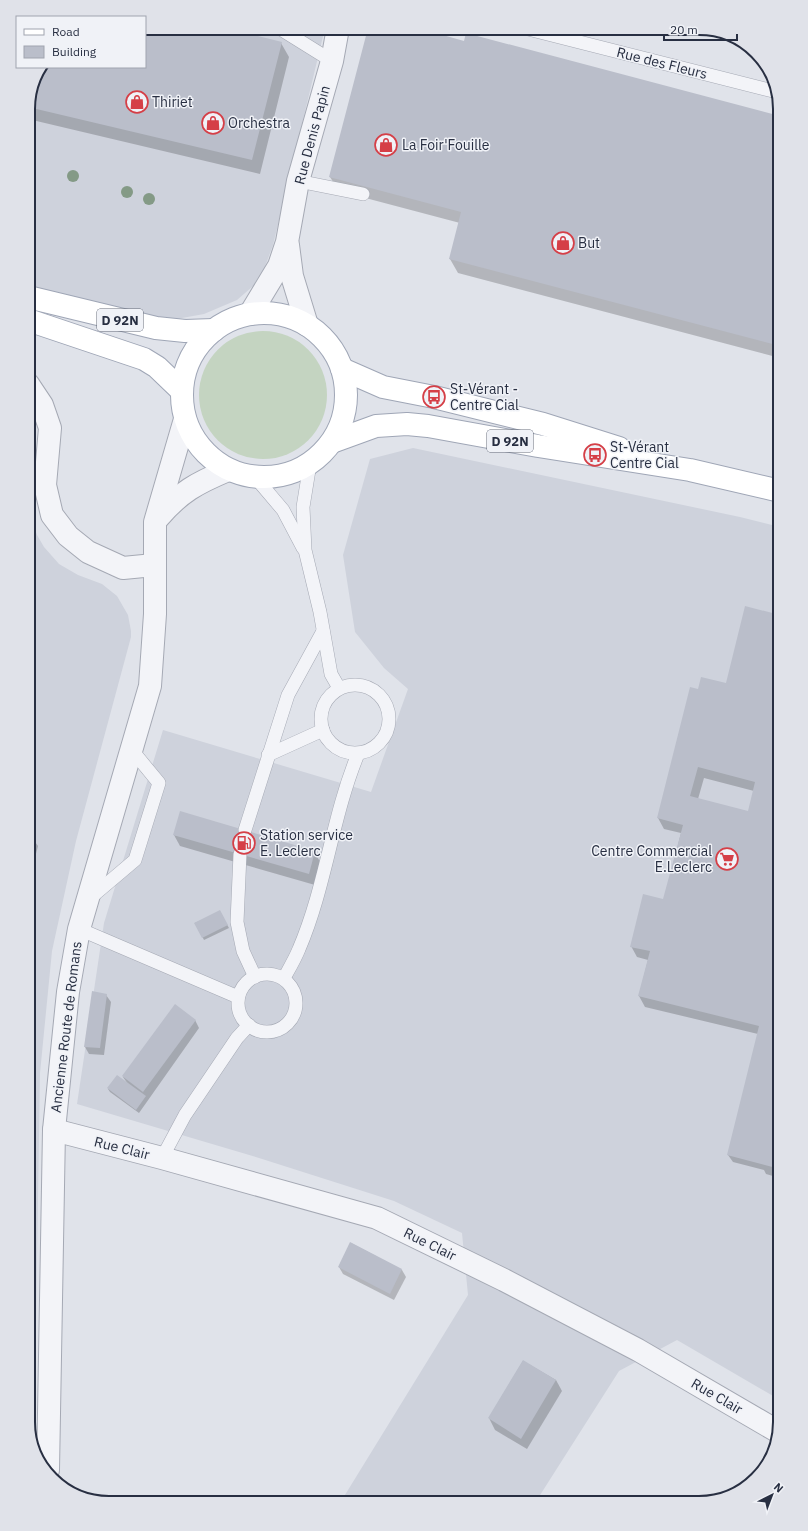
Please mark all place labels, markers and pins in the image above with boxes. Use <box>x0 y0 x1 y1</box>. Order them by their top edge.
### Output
shop icon: Thiriet <box>124 89 150 115</box>
place label: Thiriet <box>152 93 193 111</box>
shop icon: Orchestra <box>200 110 226 136</box>
place label: Orchestra <box>228 114 290 132</box>
shop icon: La Foir'Fouille <box>373 132 399 158</box>
place label: La Foir'Fouille <box>402 136 490 154</box>
shop icon: But <box>550 230 576 256</box>
place label: But <box>578 234 600 252</box>
place label: St-Vérant - Centre Cial <box>450 380 519 414</box>
bus stop icon: St-Vérant - Centre Cial <box>421 384 447 410</box>
place label: St-Vérant Centre Cial <box>610 438 679 472</box>
bus stop icon: St-Vérant Centre Cial <box>582 442 608 468</box>
place label: Station service E. Leclerc <box>260 826 353 860</box>
fuel station icon: Station service E. Leclerc <box>231 830 257 856</box>
place label: Centre Commercial E.Leclerc <box>591 842 712 876</box>
supermarket icon: Centre Commercial E.Leclerc <box>714 846 740 872</box>

